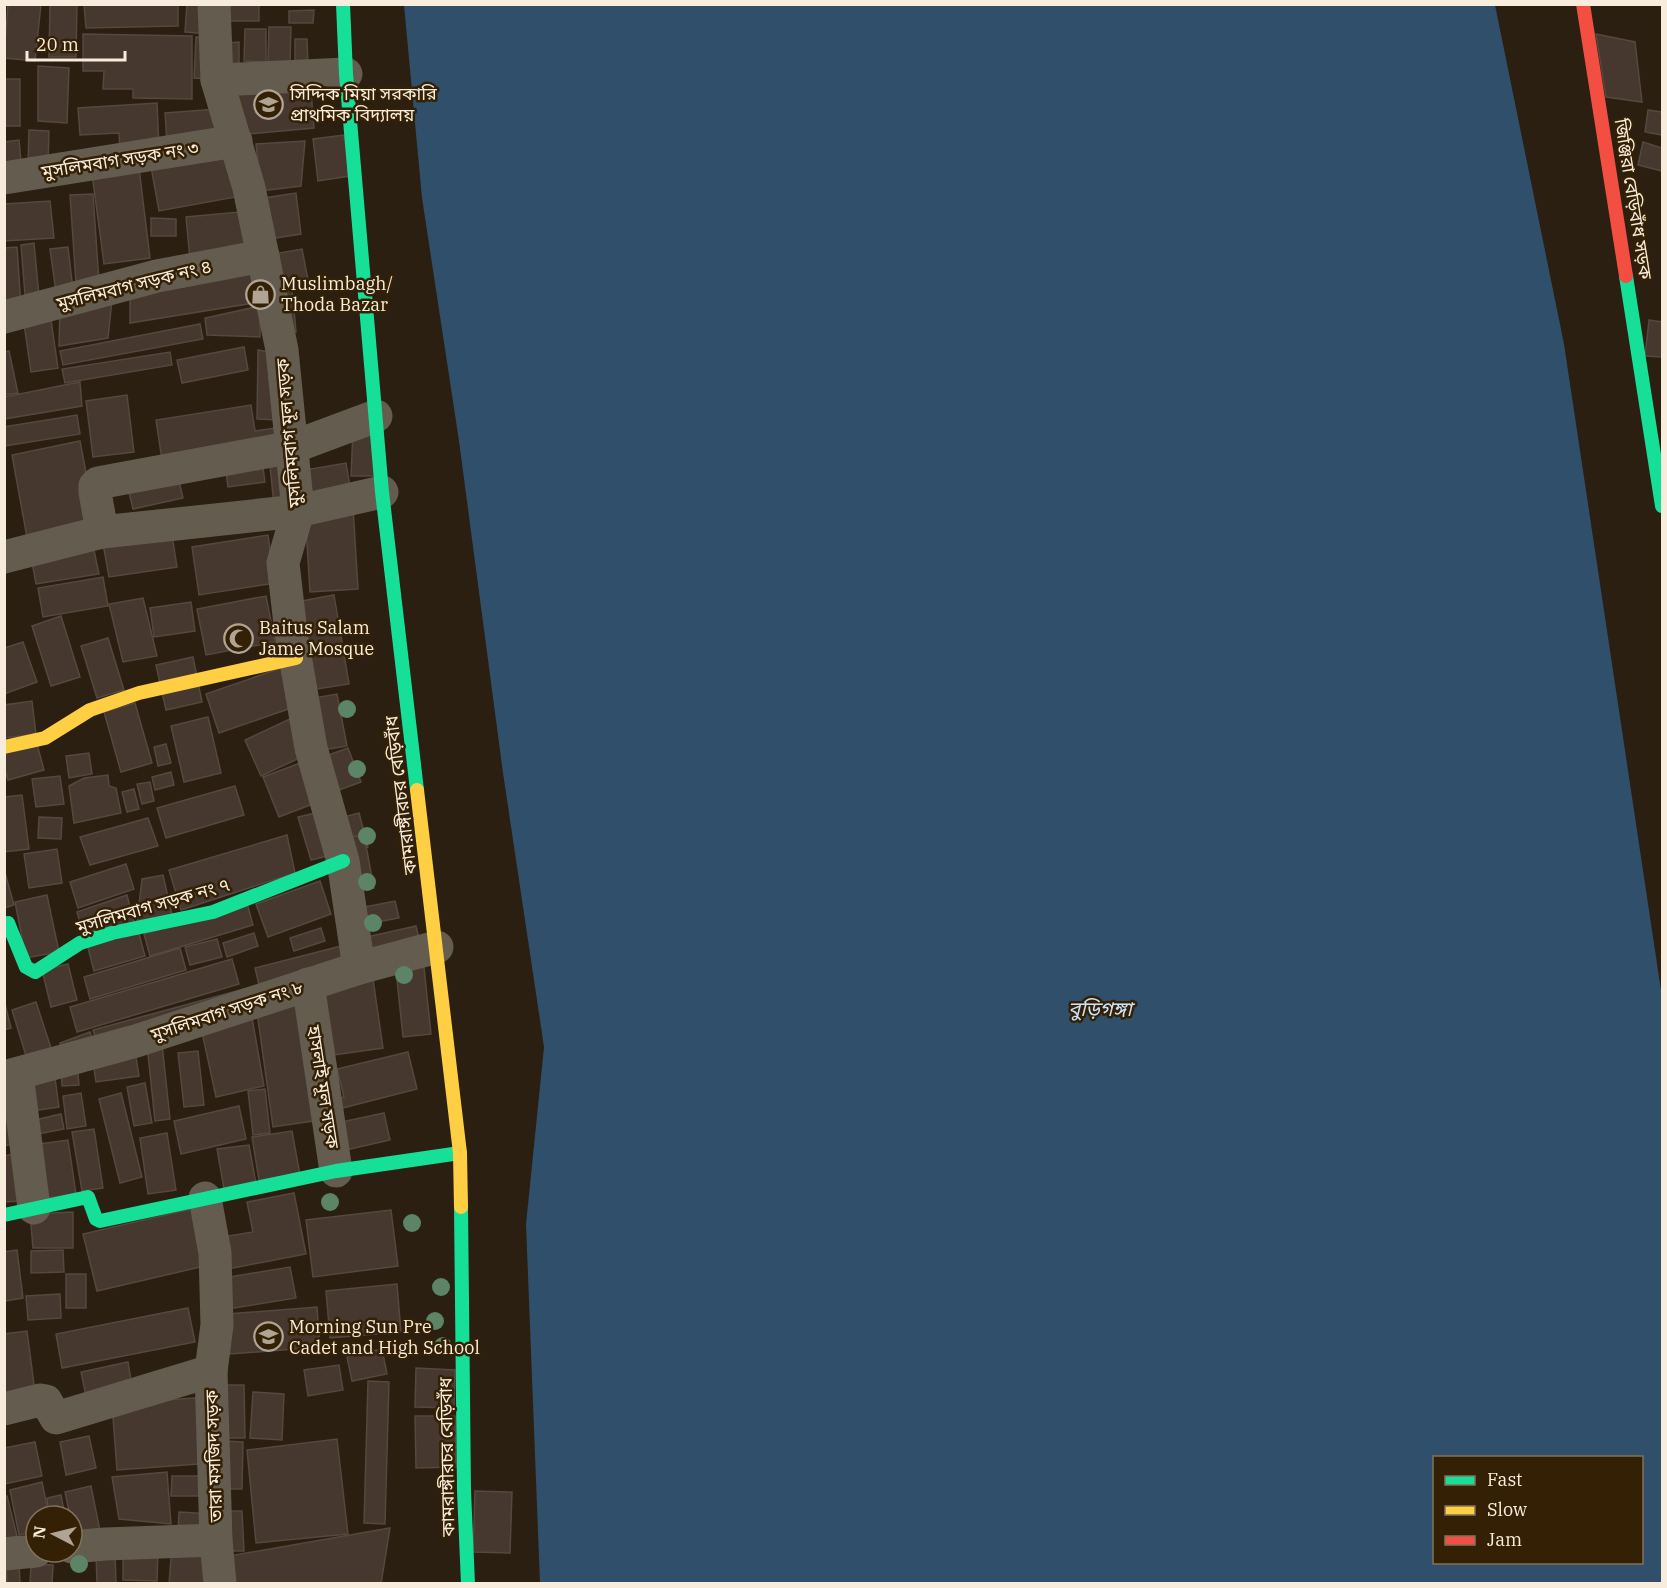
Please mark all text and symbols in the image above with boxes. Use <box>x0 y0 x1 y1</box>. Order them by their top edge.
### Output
scale bar <box>27 24 124 62</box>
text: 20 m <box>36 33 79 56</box>
place label: সিদ্দিক মিয়া সরকারি প্রাথমিক বিদ্যালয় <box>289 82 437 126</box>
school or university icon: সিদ্দিক মিয়া সরকারি প্রাথমিক বিদ্যালয় <box>253 88 285 120</box>
street label: জিঞ্জিরা বেড়িবাঁধ সড়ক <box>1609 116 1658 281</box>
street label: মুসলিমবাগ সড়ক নং ৩ <box>39 136 200 183</box>
street label: মুসলিমবাগ সড়ক নং ৪ <box>53 254 214 315</box>
place label: Muslimbagh/ Thoda Bazar <box>281 272 393 316</box>
shop icon: Muslimbagh/ Thoda Bazar <box>244 278 276 310</box>
street label: মুসলিমবাগ মূল সড়ক <box>270 357 307 509</box>
place label: Baitus Salam Jame Mosque <box>259 616 374 660</box>
mosque icon: Baitus Salam Jame Mosque <box>222 622 254 654</box>
street label: কামরাঙ্গীরচর বেড়িবাঁধ <box>379 714 422 877</box>
street label: মুসলিমবাগ সড়ক নং ৭ <box>72 873 232 939</box>
street label: মুসলিমবাগ সড়ক নং ৮ <box>147 975 306 1046</box>
water label: বুড়িগঙ্গা <box>1068 995 1135 1022</box>
street label: হাসলাই মূল সড়ক <box>302 1023 345 1151</box>
place label: Morning Sun Pre Cadet and High School <box>289 1315 480 1359</box>
school or university icon: Morning Sun Pre Cadet and High School <box>252 1321 284 1353</box>
street label: কামরাঙ্গীরচর বেড়িবাঁধ <box>434 1377 459 1538</box>
street label: তারা মসজিদ সড়ক <box>200 1389 227 1524</box>
legend <box>1433 1456 1643 1564</box>
text: Fast <box>1487 1468 1522 1491</box>
text: Slow <box>1487 1498 1527 1521</box>
north arrow <box>24 1504 84 1564</box>
text: N <box>28 1525 50 1540</box>
text: Jam <box>1487 1528 1522 1551</box>

